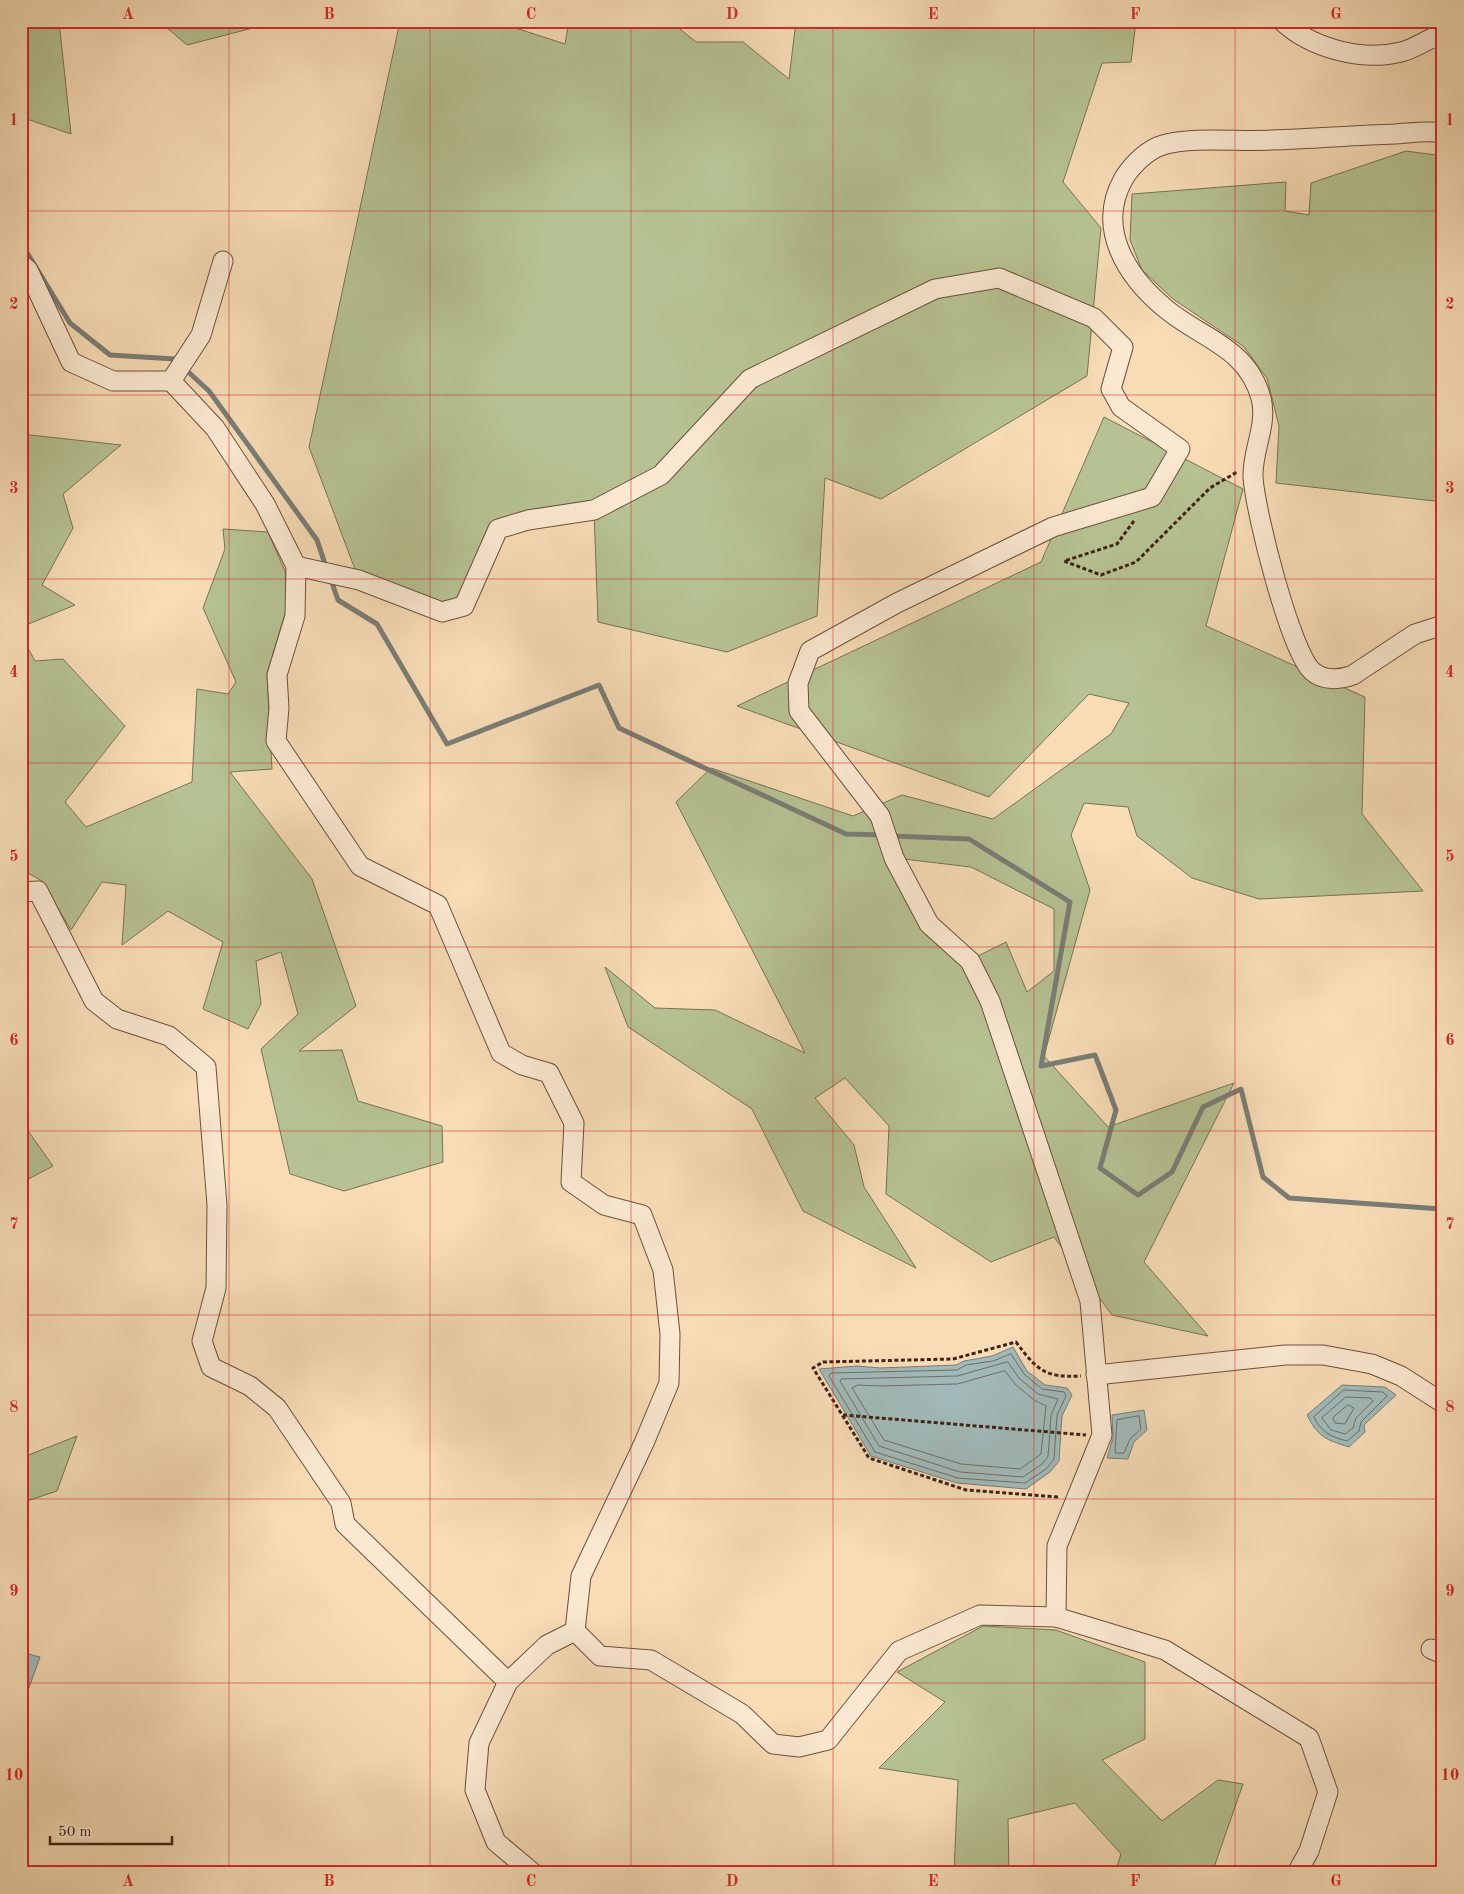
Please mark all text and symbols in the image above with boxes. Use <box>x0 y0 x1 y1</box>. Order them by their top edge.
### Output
text: A <box>122 7 134 23</box>
text: B <box>323 7 335 23</box>
text: C <box>526 7 536 23</box>
text: D <box>726 7 738 23</box>
text: E <box>927 7 939 23</box>
text: F <box>1130 7 1141 23</box>
text: G <box>1330 7 1342 23</box>
text: 1 <box>9 113 19 129</box>
text: 1 <box>1445 113 1455 129</box>
text: 2 <box>9 297 19 313</box>
text: 2 <box>1445 297 1455 313</box>
text: 3 <box>9 481 19 497</box>
text: 3 <box>1445 481 1455 497</box>
text: 4 <box>9 665 19 681</box>
text: 4 <box>1445 665 1455 681</box>
text: 5 <box>9 849 19 865</box>
text: 5 <box>1445 849 1455 865</box>
text: 6 <box>9 1033 19 1049</box>
text: 6 <box>1445 1033 1455 1049</box>
text: 7 <box>9 1217 19 1233</box>
text: 7 <box>1445 1217 1455 1233</box>
text: 8 <box>9 1400 19 1416</box>
text: 8 <box>1445 1400 1455 1416</box>
text: 9 <box>9 1584 19 1600</box>
text: 9 <box>1445 1584 1455 1600</box>
text: 10 <box>5 1768 23 1784</box>
text: 10 <box>1441 1768 1459 1784</box>
scale bar <box>50 1814 172 1846</box>
text: 50 m <box>58 1825 92 1840</box>
text: A <box>122 1874 134 1890</box>
text: B <box>323 1874 335 1890</box>
text: C <box>526 1874 536 1890</box>
text: D <box>726 1874 738 1890</box>
text: E <box>927 1874 939 1890</box>
text: F <box>1130 1874 1141 1890</box>
text: G <box>1330 1874 1342 1890</box>

